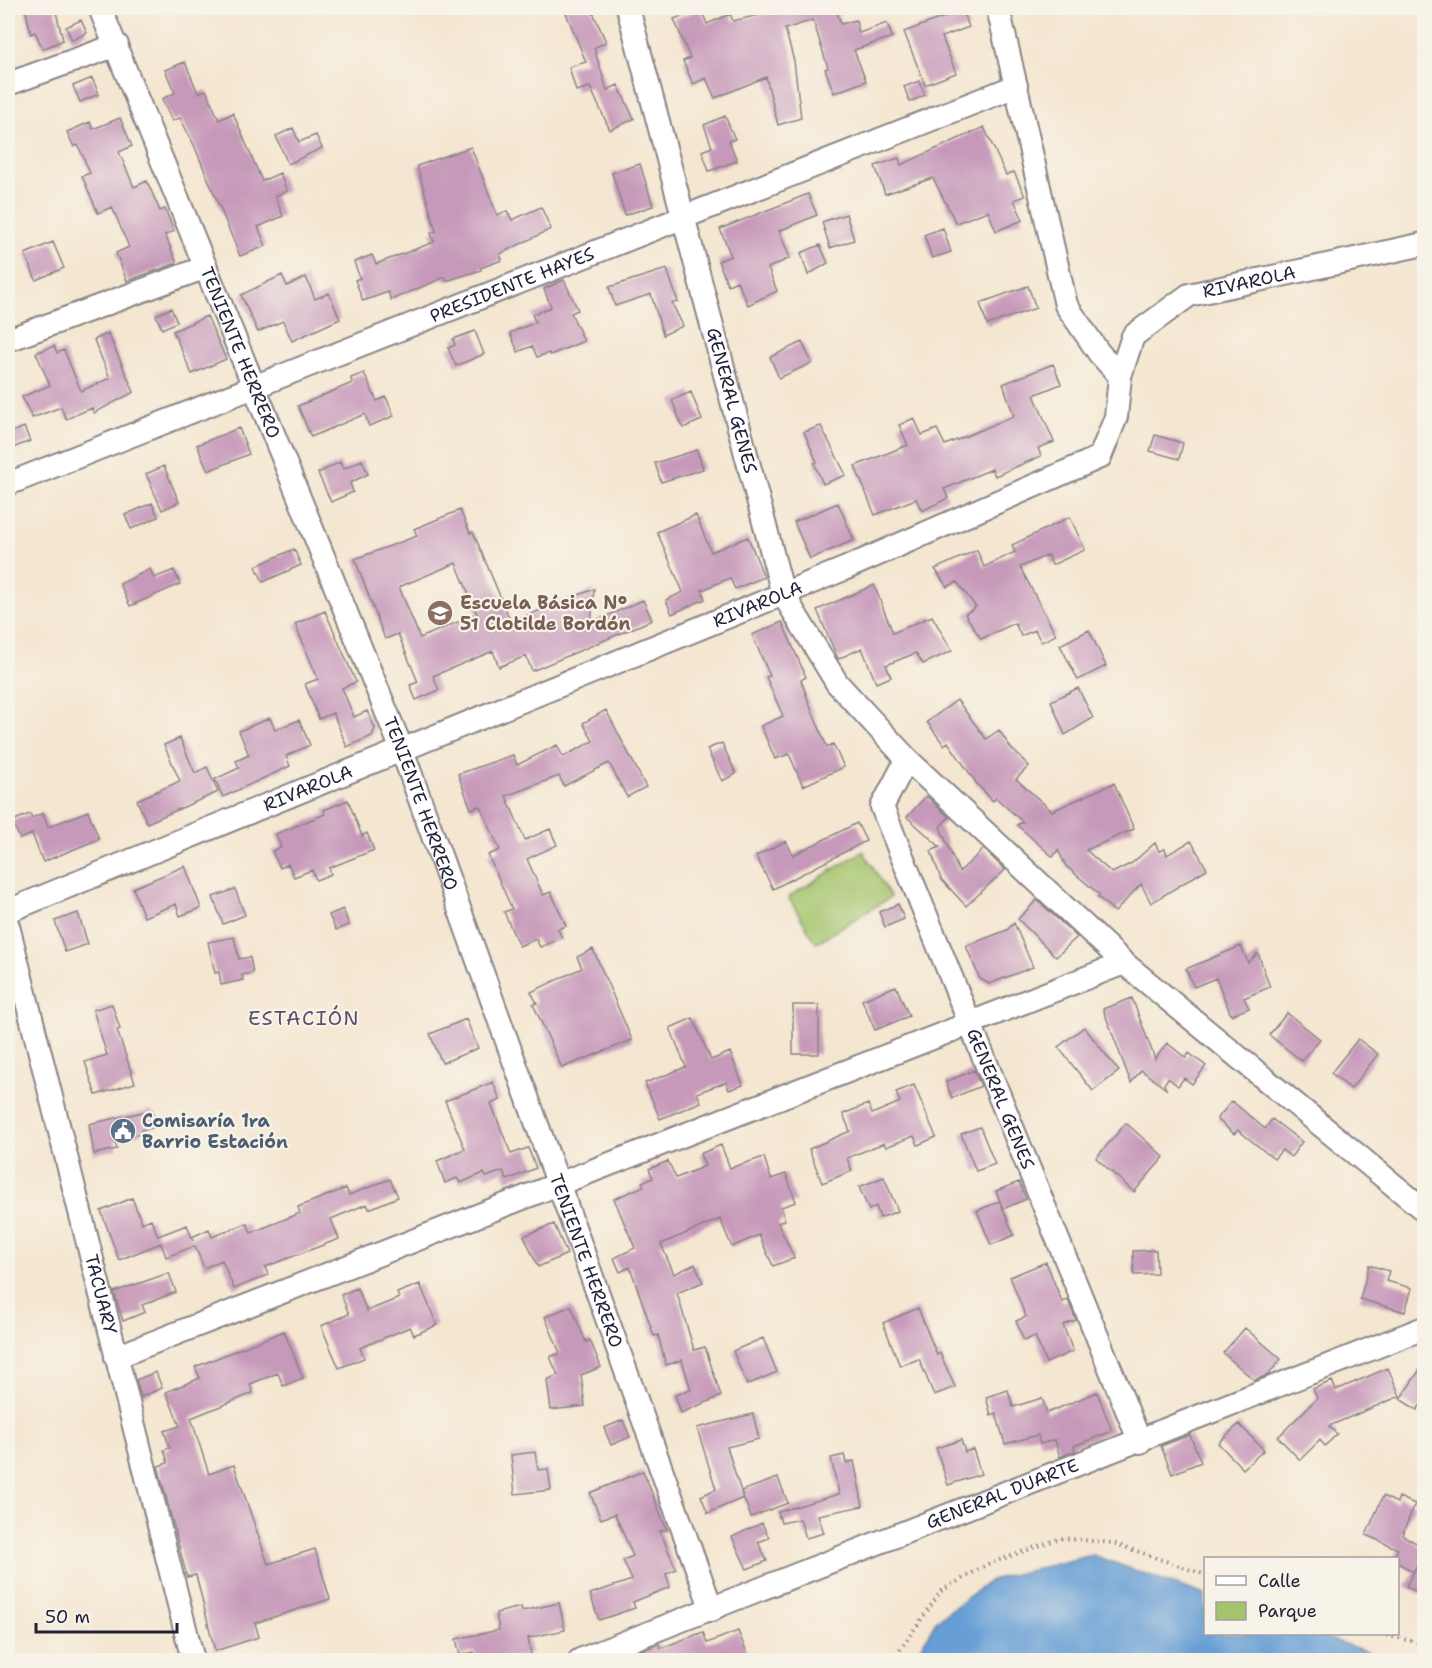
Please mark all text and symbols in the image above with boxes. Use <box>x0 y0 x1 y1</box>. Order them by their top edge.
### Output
street label: PRESIDENTE HAYES <box>426 242 598 328</box>
street label: RIVAROLA <box>1200 260 1298 304</box>
street label: TENIENTE HERRERO <box>195 263 286 442</box>
street label: GENERAL GENES <box>701 325 763 476</box>
street label: RIVAROLA <box>709 575 806 633</box>
place label: Escuela Básica Nº 51 Clotilde Bordón <box>460 591 630 636</box>
school or university icon: Escuela Básica Nº 51 Clotilde Bordón <box>425 598 455 628</box>
street label: TENIENTE HERRERO <box>378 713 464 894</box>
street label: RIVAROLA <box>260 759 356 817</box>
district label: ESTACIÓN <box>248 1005 360 1031</box>
street label: GENERAL GENES <box>961 1025 1040 1173</box>
place label: Comisaría 1ra Barrio Estación <box>142 1109 288 1154</box>
public building icon: Comisaría 1ra Barrio Estación <box>108 1116 138 1146</box>
street label: TENIENTE HERRERO <box>544 1170 628 1351</box>
street label: TACUARY <box>79 1252 123 1337</box>
street label: GENERAL DUARTE <box>923 1453 1082 1535</box>
legend <box>1204 1557 1399 1635</box>
text: Calle <box>1258 1569 1301 1593</box>
scale bar <box>36 1596 177 1634</box>
text: Parque <box>1258 1599 1317 1623</box>
text: 50 m <box>45 1605 90 1629</box>

